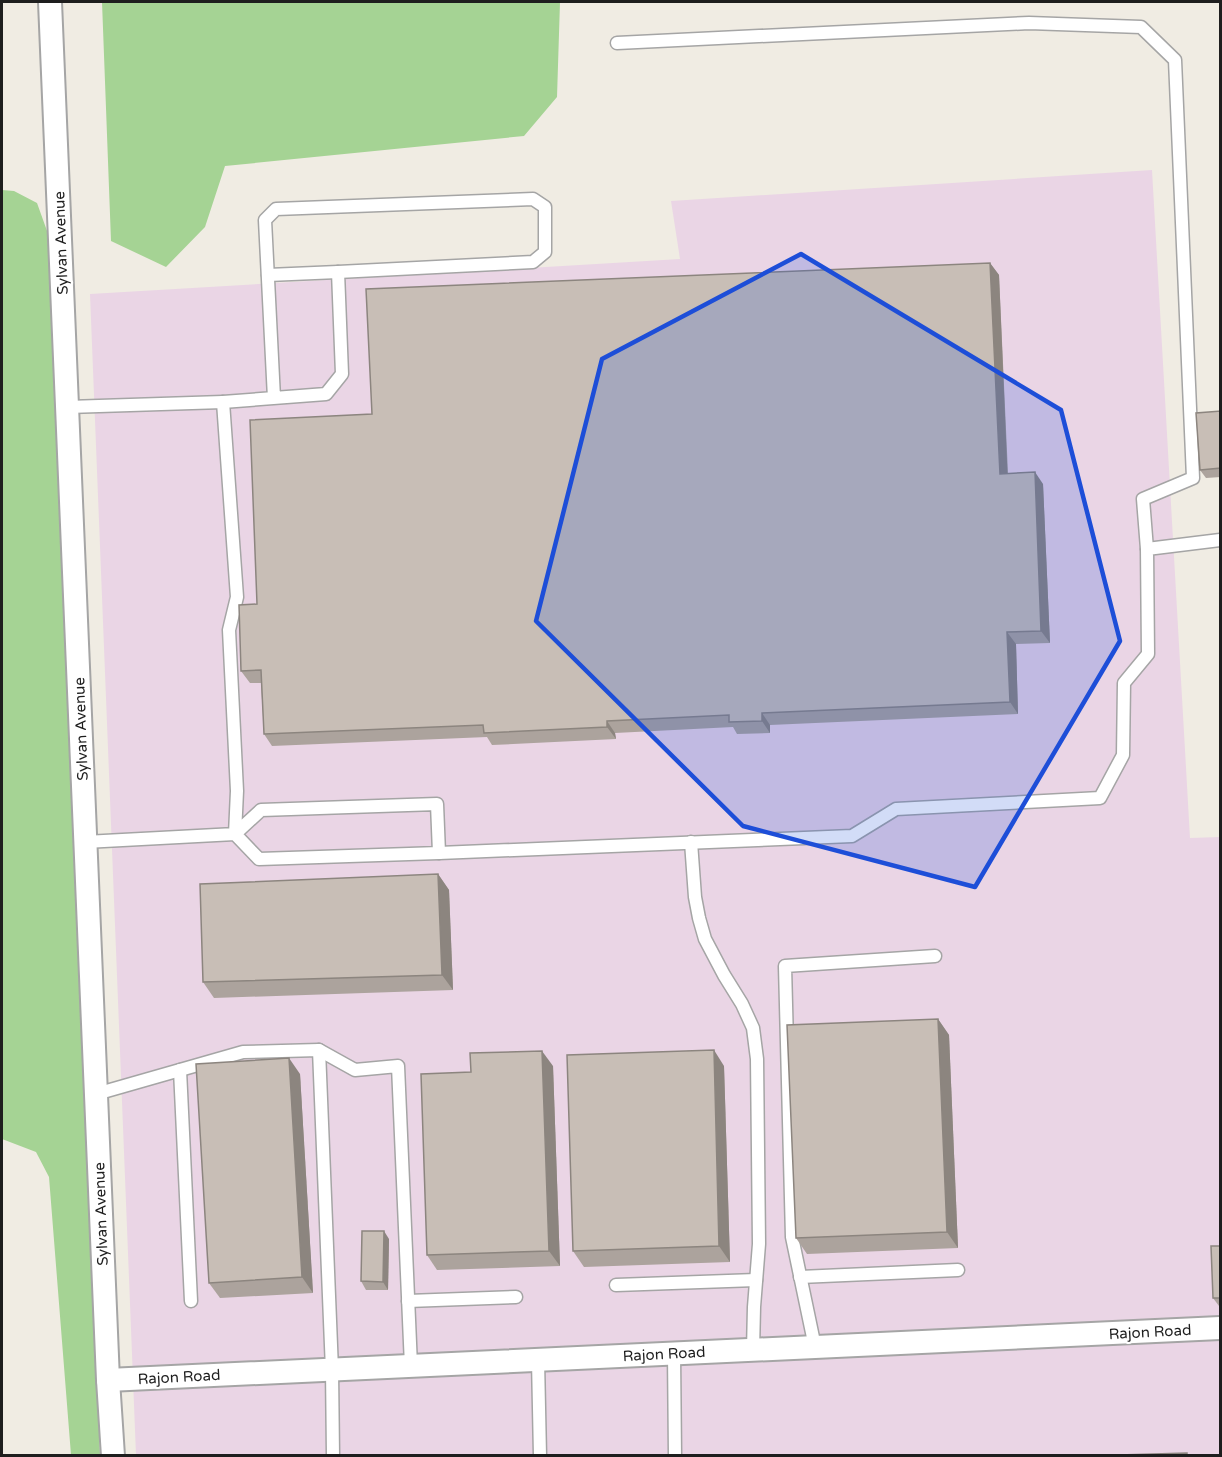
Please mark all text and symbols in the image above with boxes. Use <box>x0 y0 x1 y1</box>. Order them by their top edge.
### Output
street label: Sylvan Avenue <box>50 191 72 295</box>
street label: Sylvan Avenue <box>70 677 92 781</box>
street label: Sylvan Avenue <box>90 1162 112 1266</box>
street label: Rajon Road <box>1108 1321 1192 1343</box>
street label: Rajon Road <box>622 1343 706 1365</box>
street label: Rajon Road <box>137 1366 221 1388</box>

